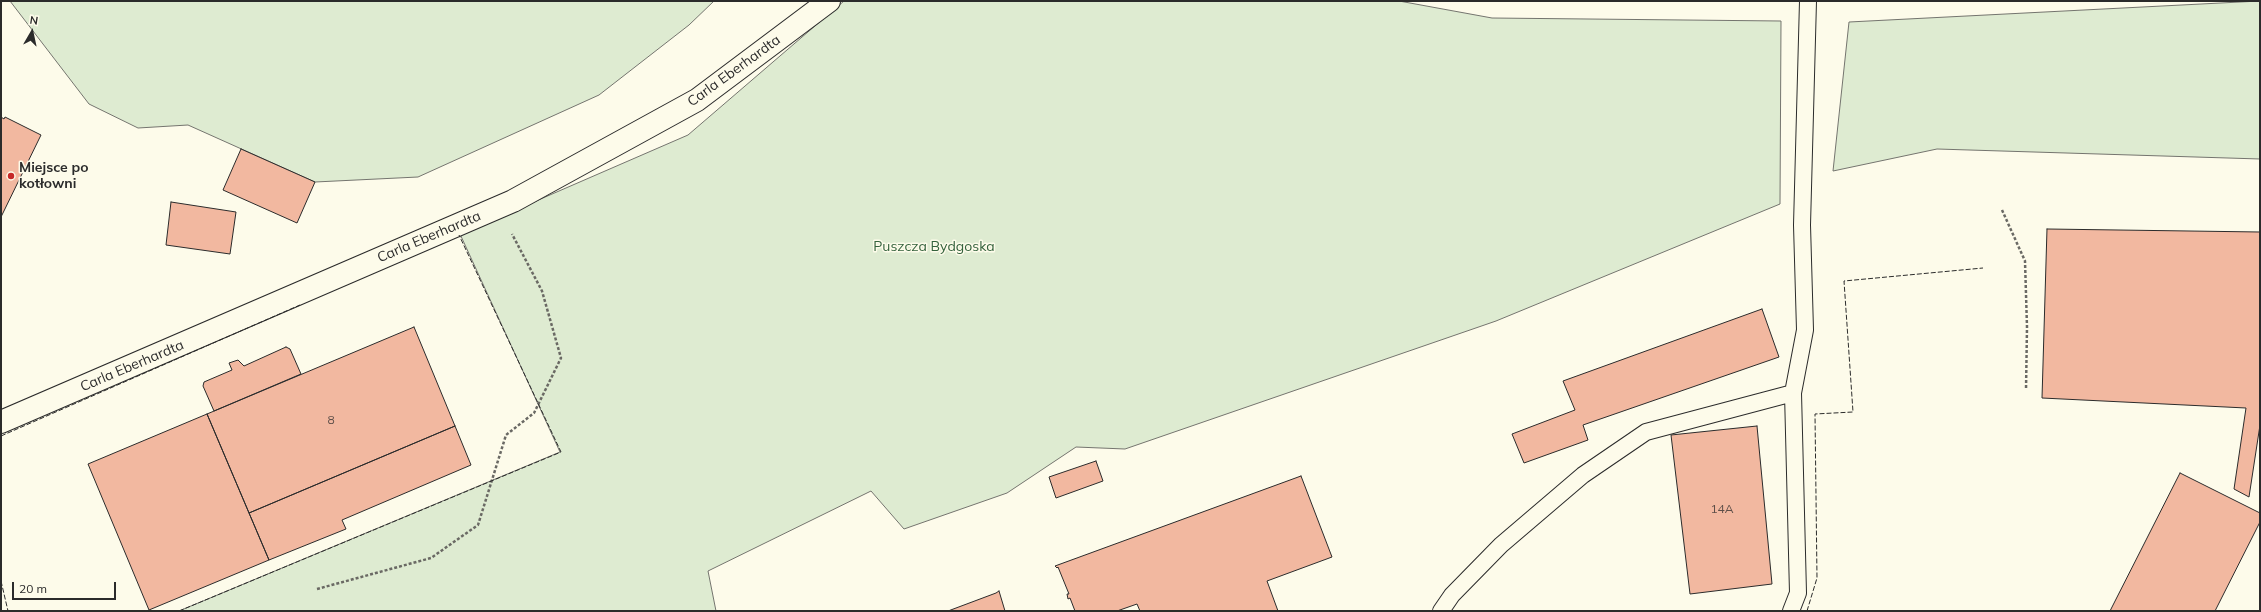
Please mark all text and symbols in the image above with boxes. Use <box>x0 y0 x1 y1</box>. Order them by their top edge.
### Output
north arrow <box>12 12 52 52</box>
text: N <box>29 13 39 28</box>
street label: Carla Eberhardta <box>684 32 784 110</box>
place label: Miejsce po kotłowni <box>19 160 89 192</box>
marker: Miejsce po kotłowni <box>6 171 16 181</box>
street label: Carla Eberhardta <box>375 208 483 266</box>
park label: Puszcza Bydgoska <box>873 239 995 255</box>
street label: Carla Eberhardta <box>78 337 186 395</box>
house number: 8 <box>327 413 335 427</box>
house number: 14A <box>1710 502 1734 516</box>
scale bar <box>14 574 118 600</box>
text: 20 m <box>19 581 47 596</box>

